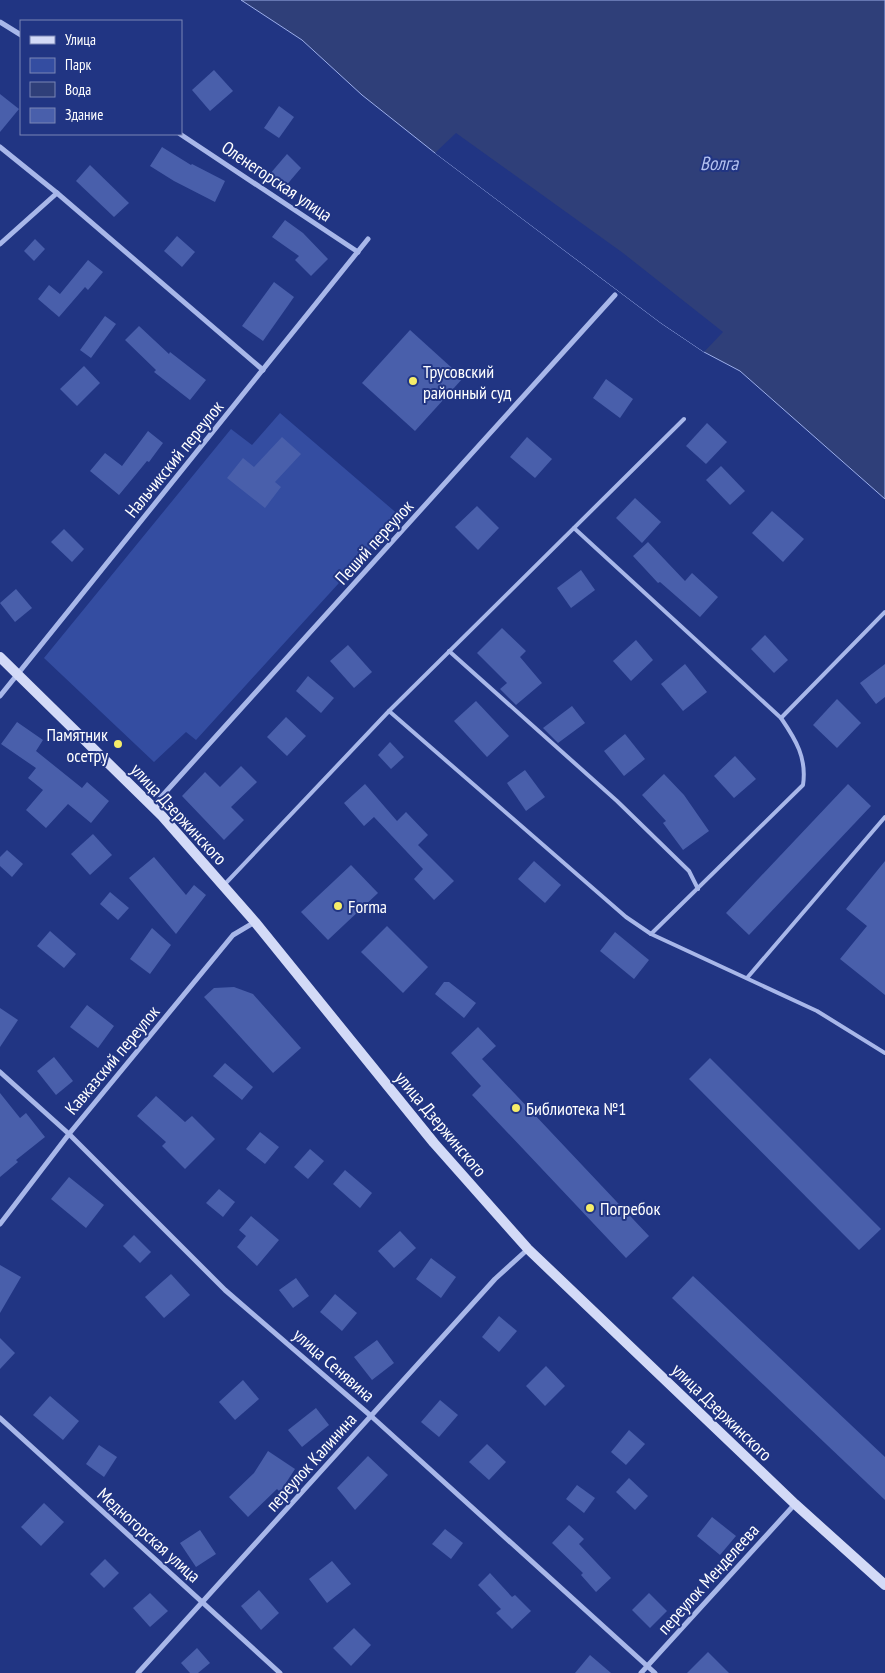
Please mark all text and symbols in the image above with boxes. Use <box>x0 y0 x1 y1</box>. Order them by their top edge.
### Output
legend <box>20 20 182 135</box>
text: Улица <box>65 30 96 49</box>
text: Парк <box>65 55 91 74</box>
text: Вода <box>65 80 91 99</box>
text: Здание <box>65 105 103 124</box>
street label: Оленегорская улица <box>217 136 337 226</box>
water label: Волга <box>700 151 739 175</box>
place label: Трусовский районный суд <box>423 360 511 404</box>
marker: Трусовский районный суд <box>407 375 419 387</box>
street label: Нальчикский переулок <box>120 396 228 522</box>
street label: Пеший переулок <box>330 495 418 589</box>
place label: Памятник осетру <box>47 723 108 767</box>
marker: Памятник осетру <box>112 738 124 750</box>
street label: улица Дзержинского <box>126 758 232 870</box>
place label: Forma <box>348 895 387 918</box>
marker: Forma <box>332 900 344 912</box>
street label: Кавказский переулок <box>60 1001 164 1119</box>
street label: улица Дзержинского <box>390 1066 492 1182</box>
place label: Библиотека №1 <box>526 1097 626 1120</box>
marker: Библиотека №1 <box>510 1102 522 1114</box>
place label: Погребок <box>600 1197 660 1220</box>
marker: Погребок <box>584 1202 596 1214</box>
street label: улица Сенявина <box>288 1323 380 1407</box>
street label: улица Дзержинского <box>667 1358 777 1466</box>
street label: переулок Калинина <box>261 1408 361 1516</box>
street label: Медногорская улица <box>93 1483 205 1587</box>
street label: переулок Менделеева <box>652 1519 764 1639</box>

